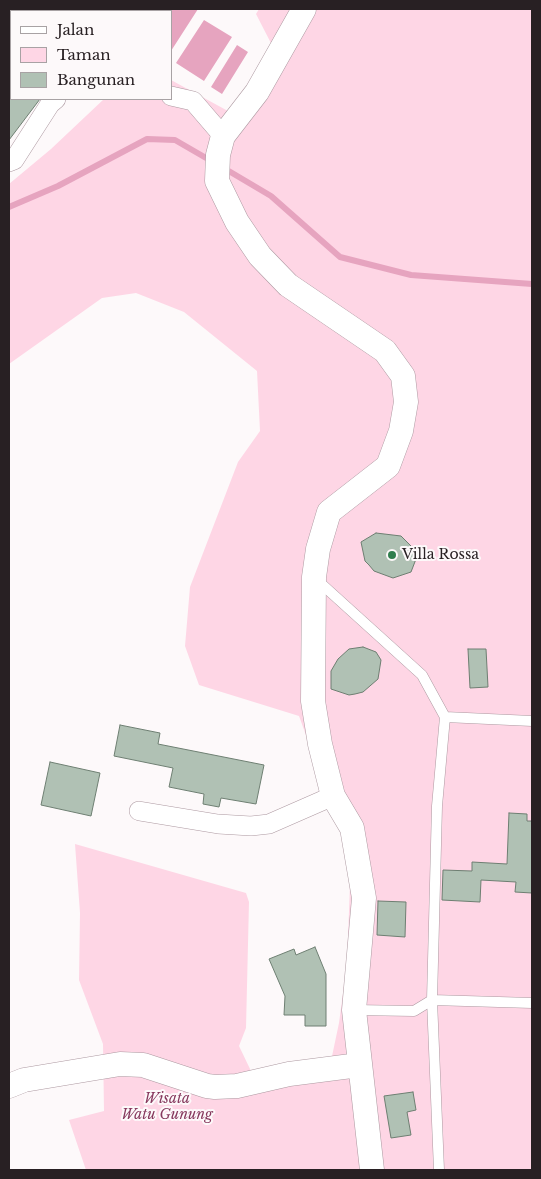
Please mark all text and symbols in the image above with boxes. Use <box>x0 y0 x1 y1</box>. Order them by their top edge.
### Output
legend <box>10 10 172 100</box>
text: Jalan <box>57 20 94 39</box>
text: Taman <box>57 45 111 64</box>
text: Bangunan <box>57 70 135 89</box>
place label: Villa Rossa <box>402 547 479 563</box>
marker: Villa Rossa <box>386 549 398 561</box>
park label: Wisata Watu Gunung <box>121 1091 213 1124</box>

